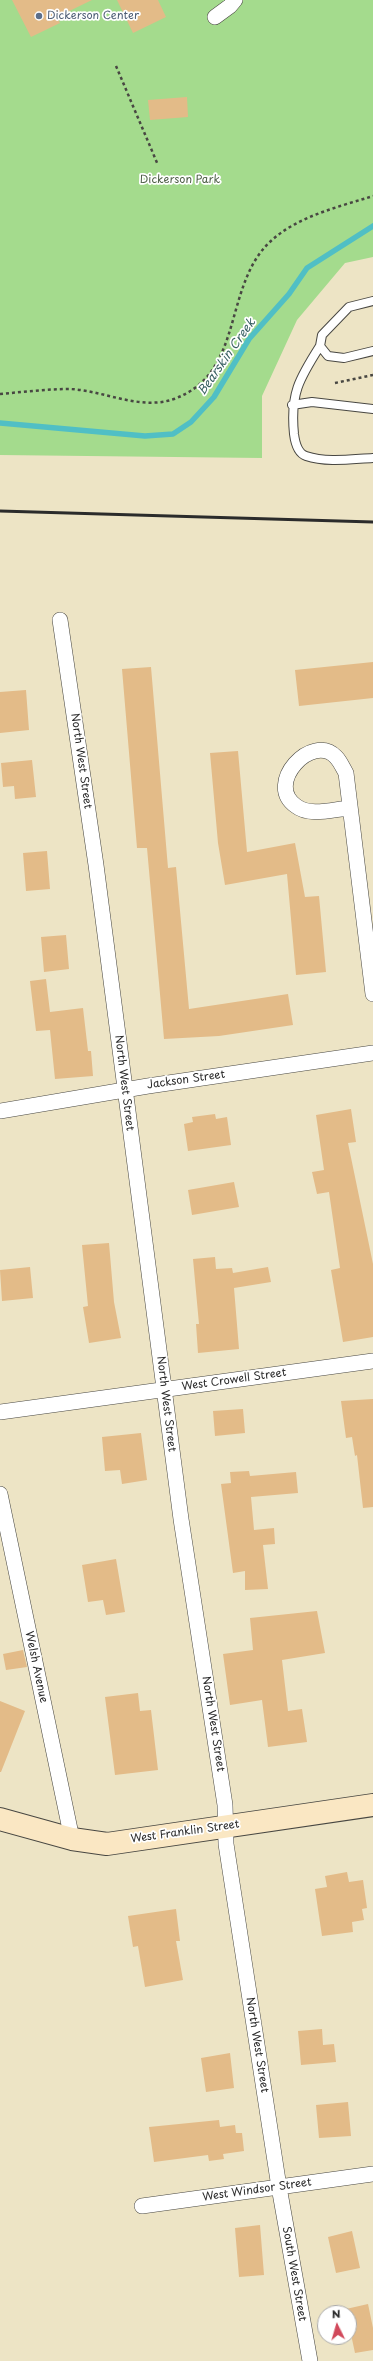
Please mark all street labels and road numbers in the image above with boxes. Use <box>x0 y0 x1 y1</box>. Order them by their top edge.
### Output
street label: North West Street <box>68 712 94 810</box>
street label: North West Street <box>112 1034 136 1132</box>
street label: Jackson Street <box>146 1068 226 1092</box>
street label: North West Street <box>154 1355 178 1453</box>
street label: West Crowell Street <box>181 1366 287 1394</box>
street label: Welsh Avenue <box>22 1630 50 1704</box>
street label: North West Street <box>199 1675 227 1773</box>
street label: West Franklin Street <box>130 1818 240 1846</box>
street label: North West Street <box>243 1996 271 2094</box>
street label: West Windsor Street <box>202 2176 312 2204</box>
street label: South West Street <box>279 2226 309 2322</box>

